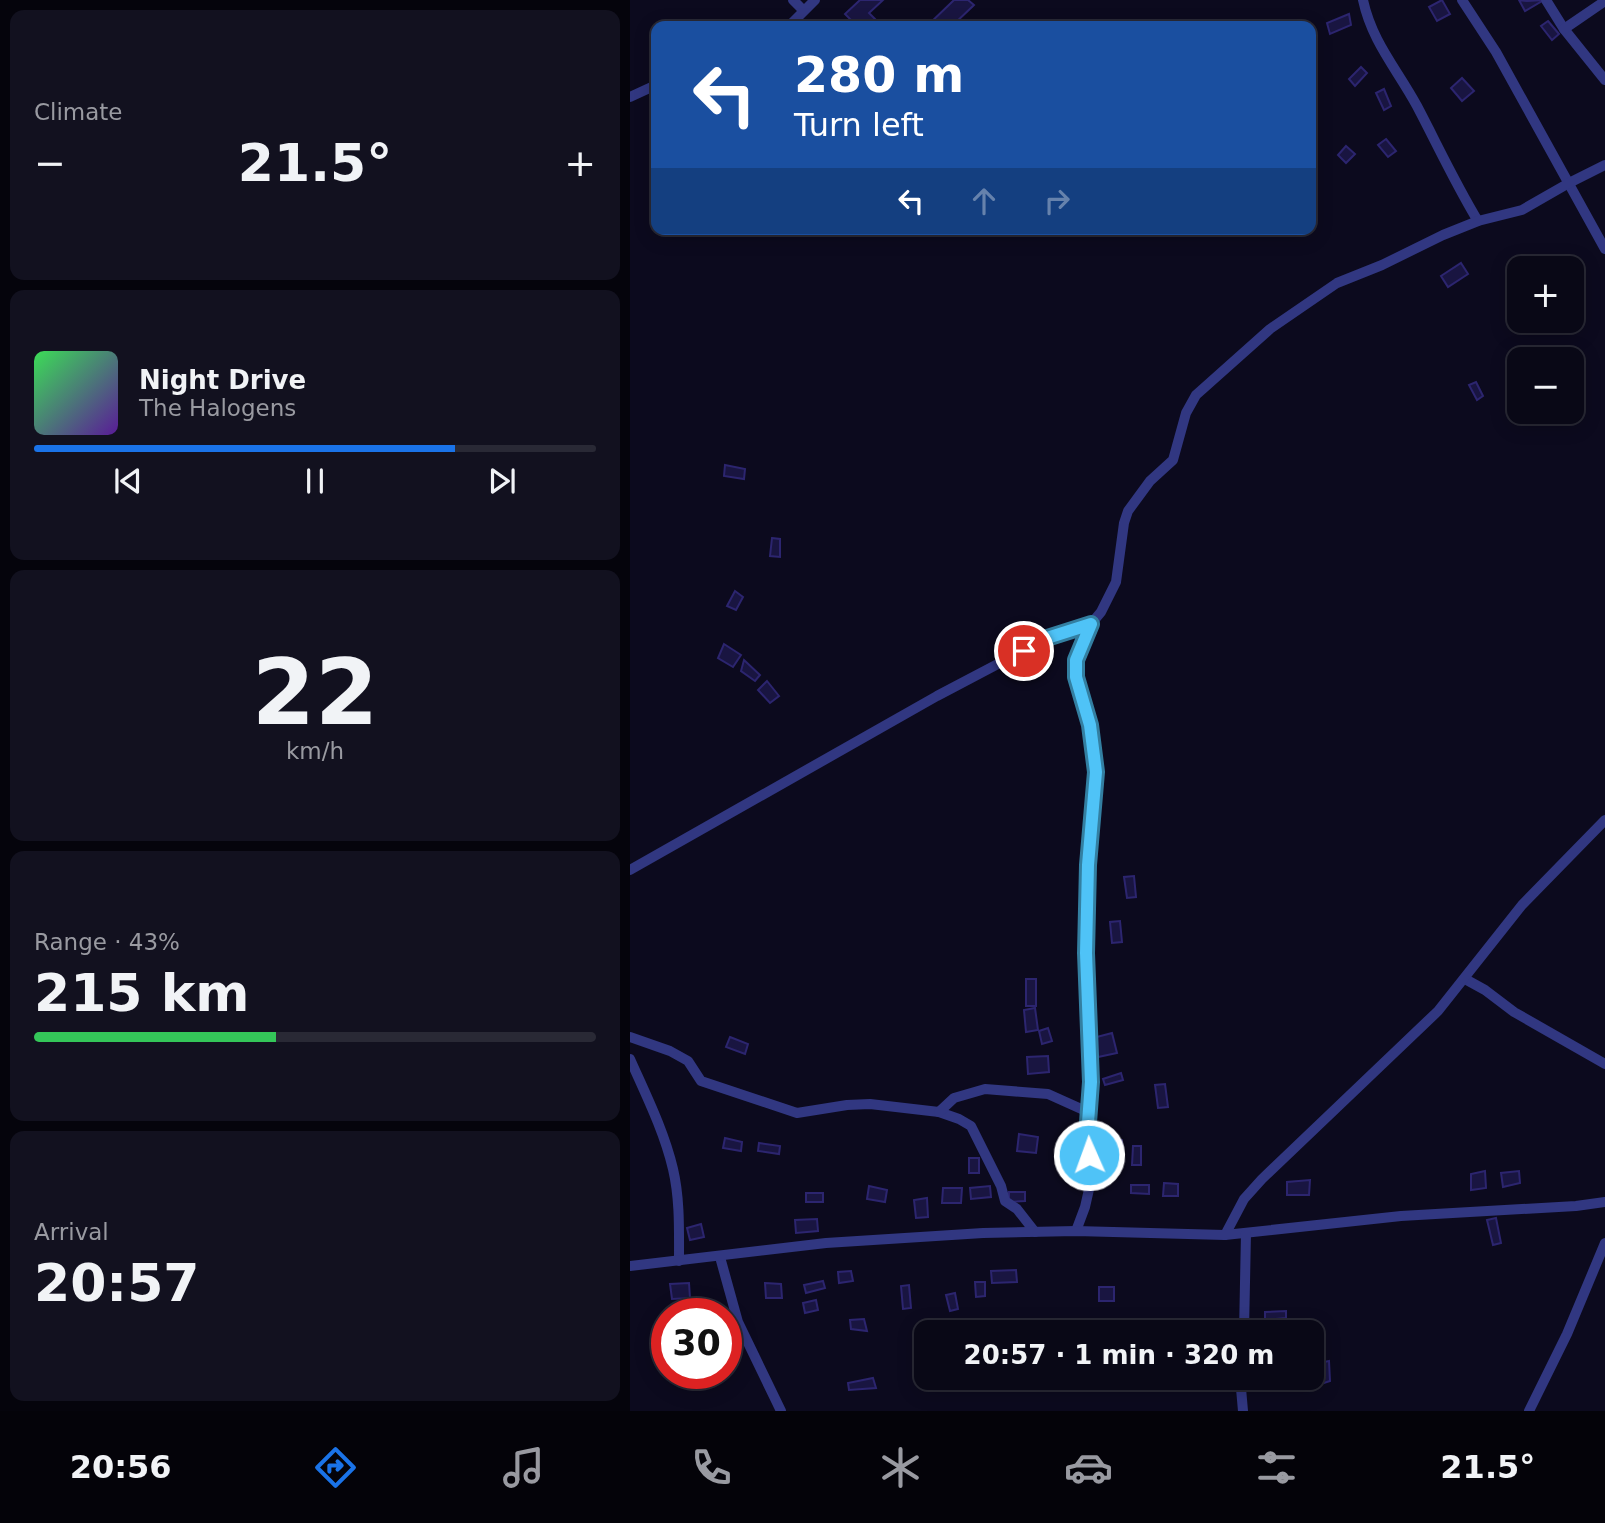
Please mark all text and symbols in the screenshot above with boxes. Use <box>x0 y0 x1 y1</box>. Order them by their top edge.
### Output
text: 280 m <box>794 47 964 104</box>
icon: left <box>679 49 770 140</box>
text: Climate <box>34 99 123 125</box>
text: Turn left <box>794 106 924 144</box>
text: 21.5° <box>238 133 392 193</box>
text: − <box>34 141 66 185</box>
text: + <box>564 141 596 185</box>
icon: left <box>892 182 930 220</box>
icon: ahead <box>965 182 1003 220</box>
icon: right <box>1038 182 1076 220</box>
map controls <box>1507 256 1584 424</box>
button: + <box>1507 256 1584 333</box>
button: − <box>1507 347 1584 424</box>
text: Night Drive <box>139 365 306 395</box>
text: The Halogens <box>139 395 296 421</box>
icon: previous <box>109 462 147 500</box>
icon: pause <box>296 462 334 500</box>
icon: next <box>483 462 521 500</box>
pin <box>994 621 1054 681</box>
icon: arrive <box>1005 632 1043 670</box>
text: 22 <box>252 640 378 745</box>
text: km/h <box>286 738 344 764</box>
text: Range · 43% <box>34 929 180 955</box>
text: 215 km <box>34 963 249 1023</box>
position arrow <box>1052 1118 1126 1192</box>
text: Arrival <box>34 1219 109 1245</box>
text: 20:57 <box>34 1253 200 1313</box>
speed limit sign: 30 <box>651 1298 742 1389</box>
text: 20:57 · 1 min · 320 m <box>964 1340 1274 1370</box>
icon: directions <box>311 1443 360 1492</box>
icon: music <box>499 1443 548 1492</box>
icon: phone <box>687 1443 736 1492</box>
icon: climate <box>876 1443 925 1492</box>
icon: car <box>1064 1443 1113 1492</box>
icon: filters <box>1252 1443 1301 1492</box>
text: 20:56 <box>70 1448 171 1486</box>
text: 21.5° <box>1440 1448 1535 1486</box>

